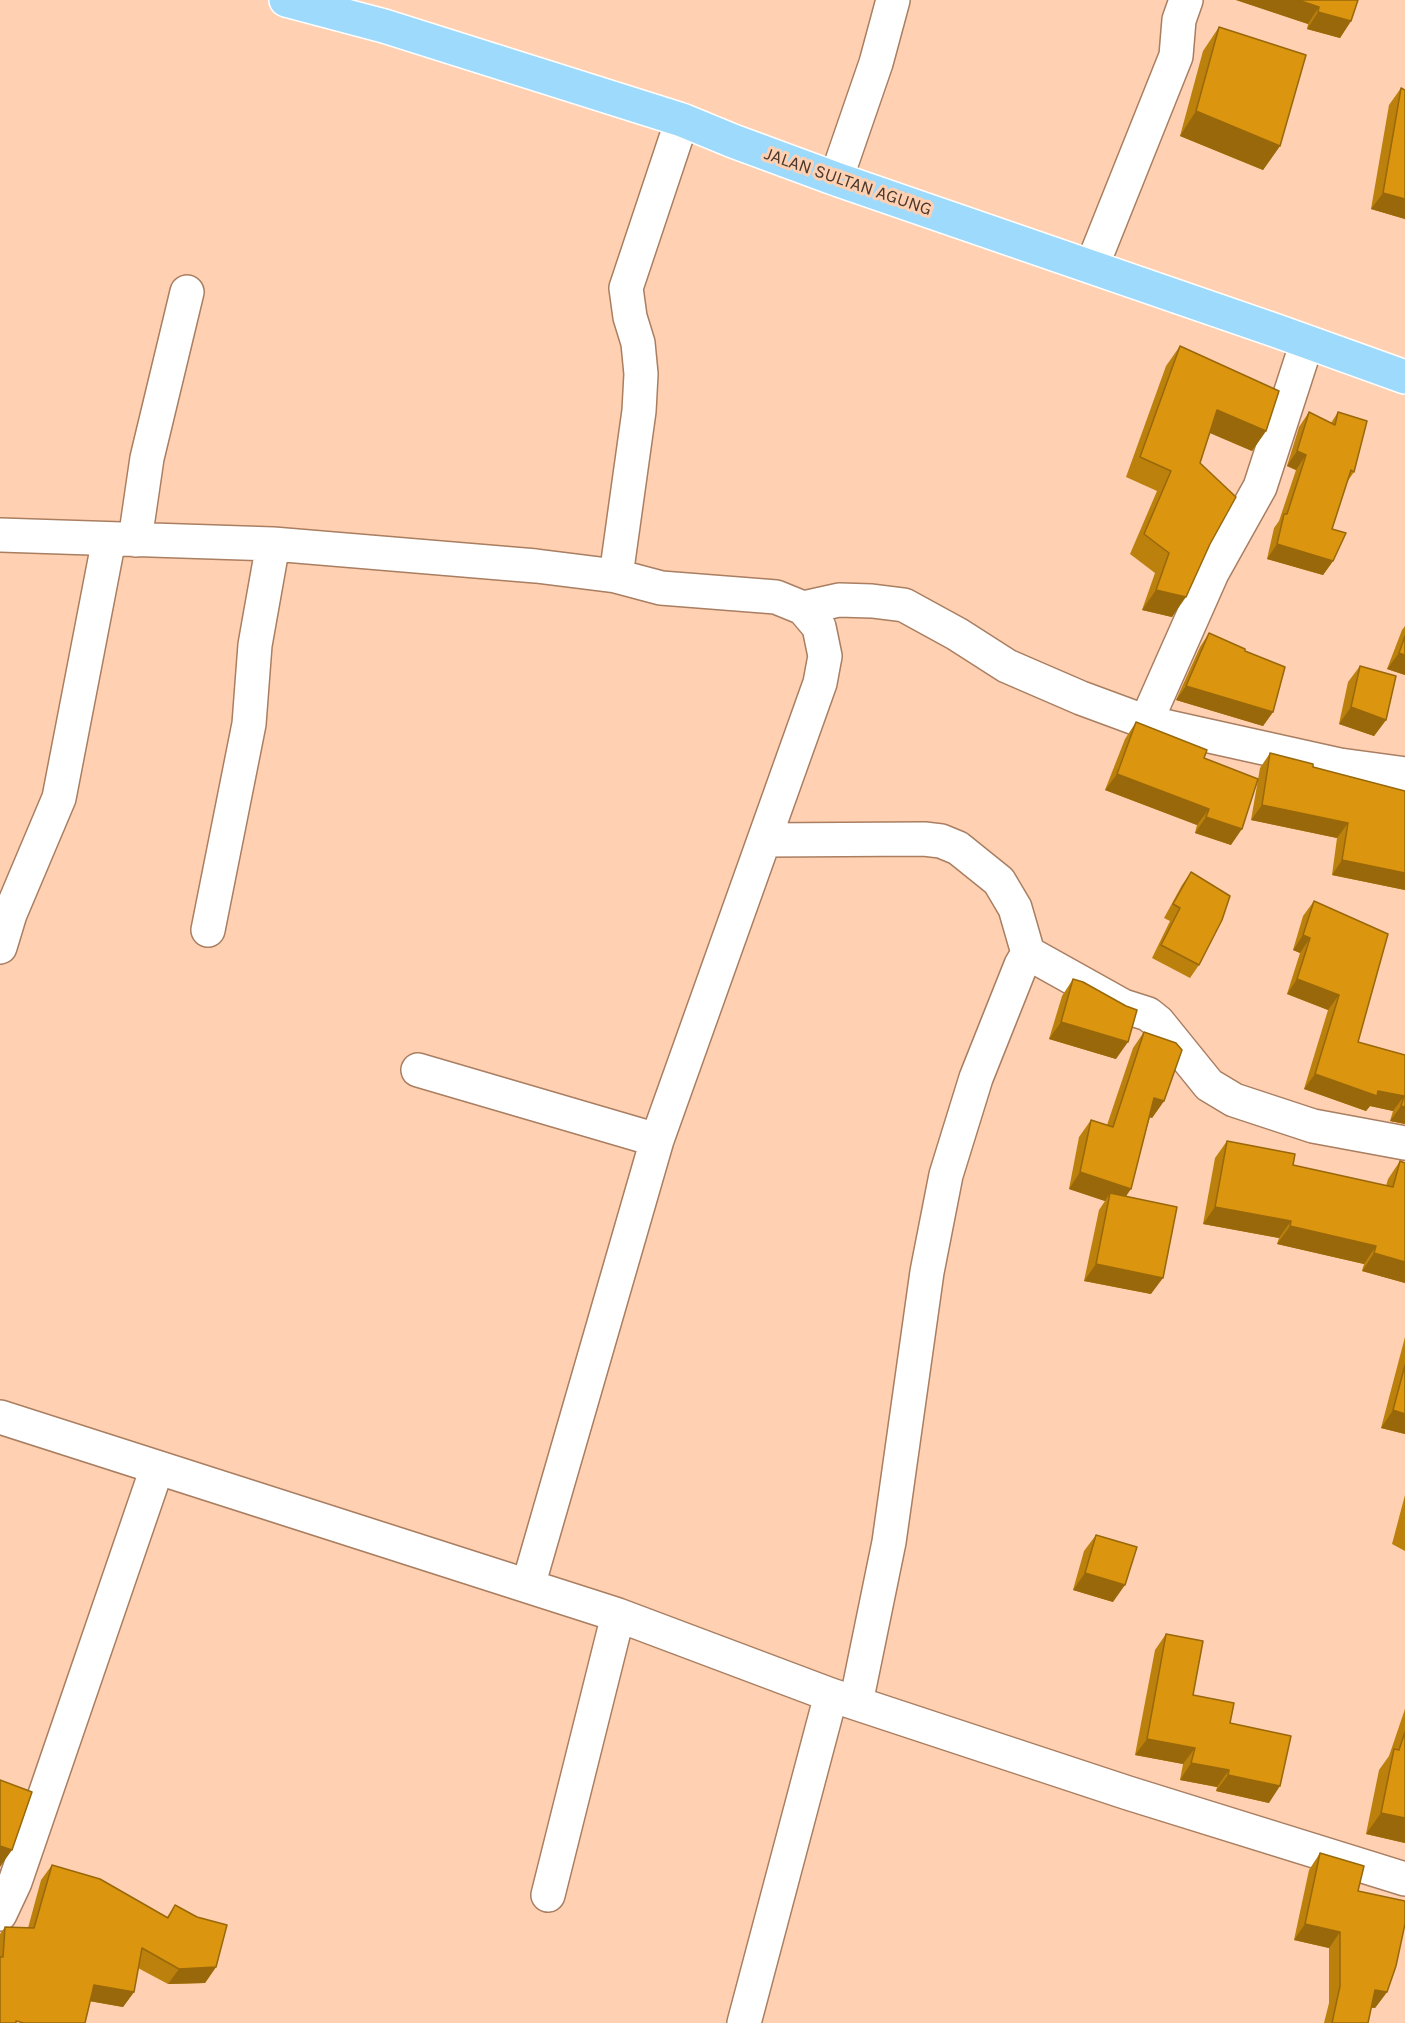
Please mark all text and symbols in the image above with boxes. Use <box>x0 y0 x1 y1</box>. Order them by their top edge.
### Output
street label: JALAN SULTAN AGUNG <box>761 143 935 221</box>

